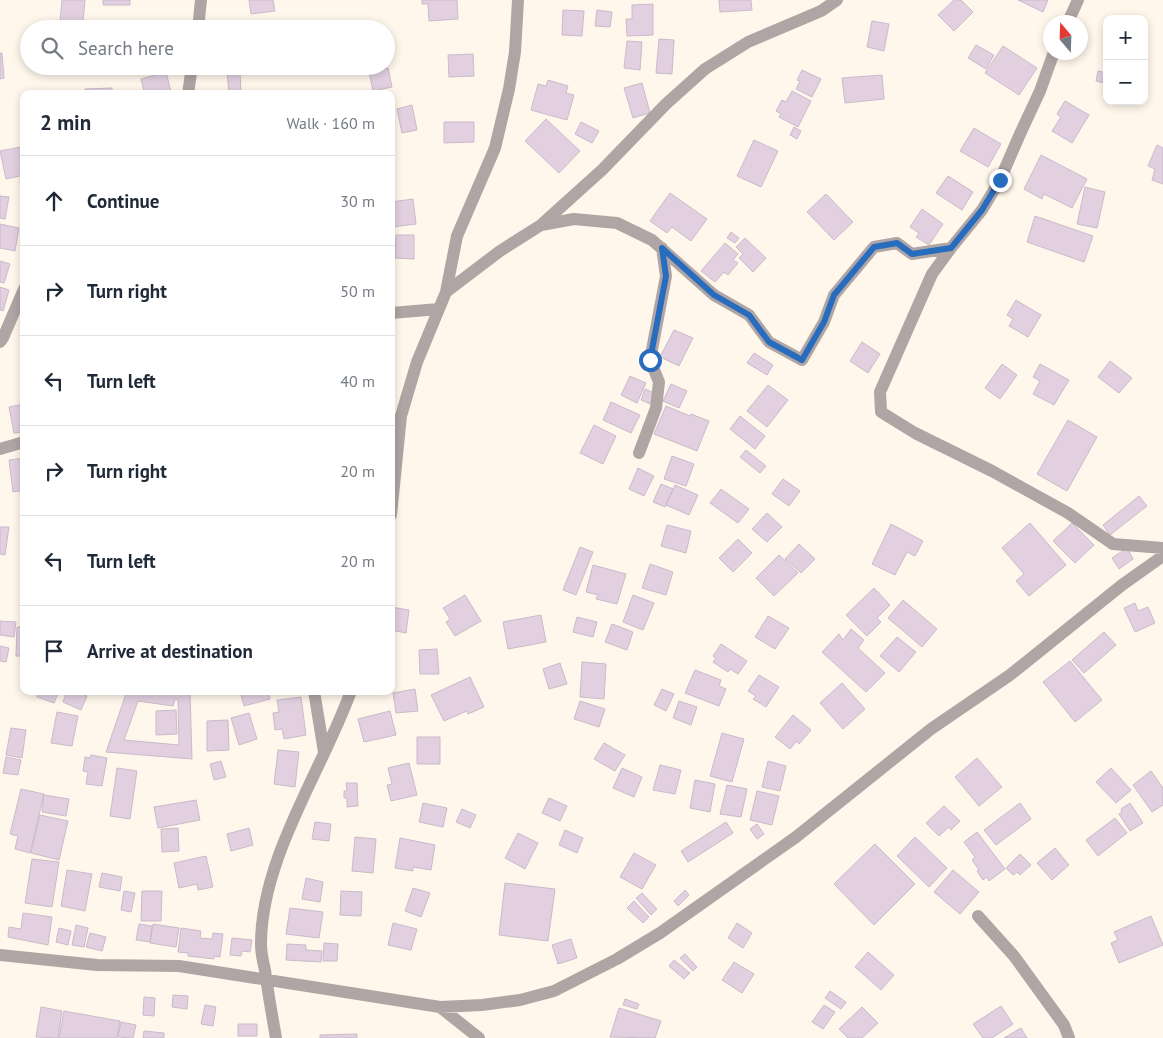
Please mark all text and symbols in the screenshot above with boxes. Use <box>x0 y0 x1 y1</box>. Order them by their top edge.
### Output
north arrow <box>1043 15 1088 60</box>
map controls <box>1103 15 1148 105</box>
button: + <box>1103 15 1148 60</box>
search box <box>20 20 395 75</box>
icon: search <box>38 34 66 62</box>
text: Search here <box>78 36 174 60</box>
button: − <box>1103 60 1148 105</box>
text: 2 min <box>40 109 91 136</box>
text: Walk · 160 m <box>286 113 375 133</box>
route end <box>989 169 1012 192</box>
icon: ahead <box>40 187 68 215</box>
text: Continue <box>87 189 159 213</box>
text: 30 m <box>340 191 375 211</box>
icon: right <box>40 277 68 305</box>
text: Turn right <box>87 279 167 303</box>
text: 50 m <box>340 281 375 301</box>
route start <box>639 349 662 372</box>
icon: left <box>40 367 68 395</box>
text: Turn left <box>87 369 156 393</box>
text: 40 m <box>340 371 375 391</box>
icon: right <box>40 457 68 485</box>
text: Turn right <box>87 459 167 483</box>
text: 20 m <box>340 461 375 481</box>
icon: left <box>40 547 68 575</box>
text: Turn left <box>87 549 156 573</box>
text: 20 m <box>340 551 375 571</box>
icon: arrive <box>40 637 68 665</box>
text: Arrive at destination <box>87 639 253 663</box>

